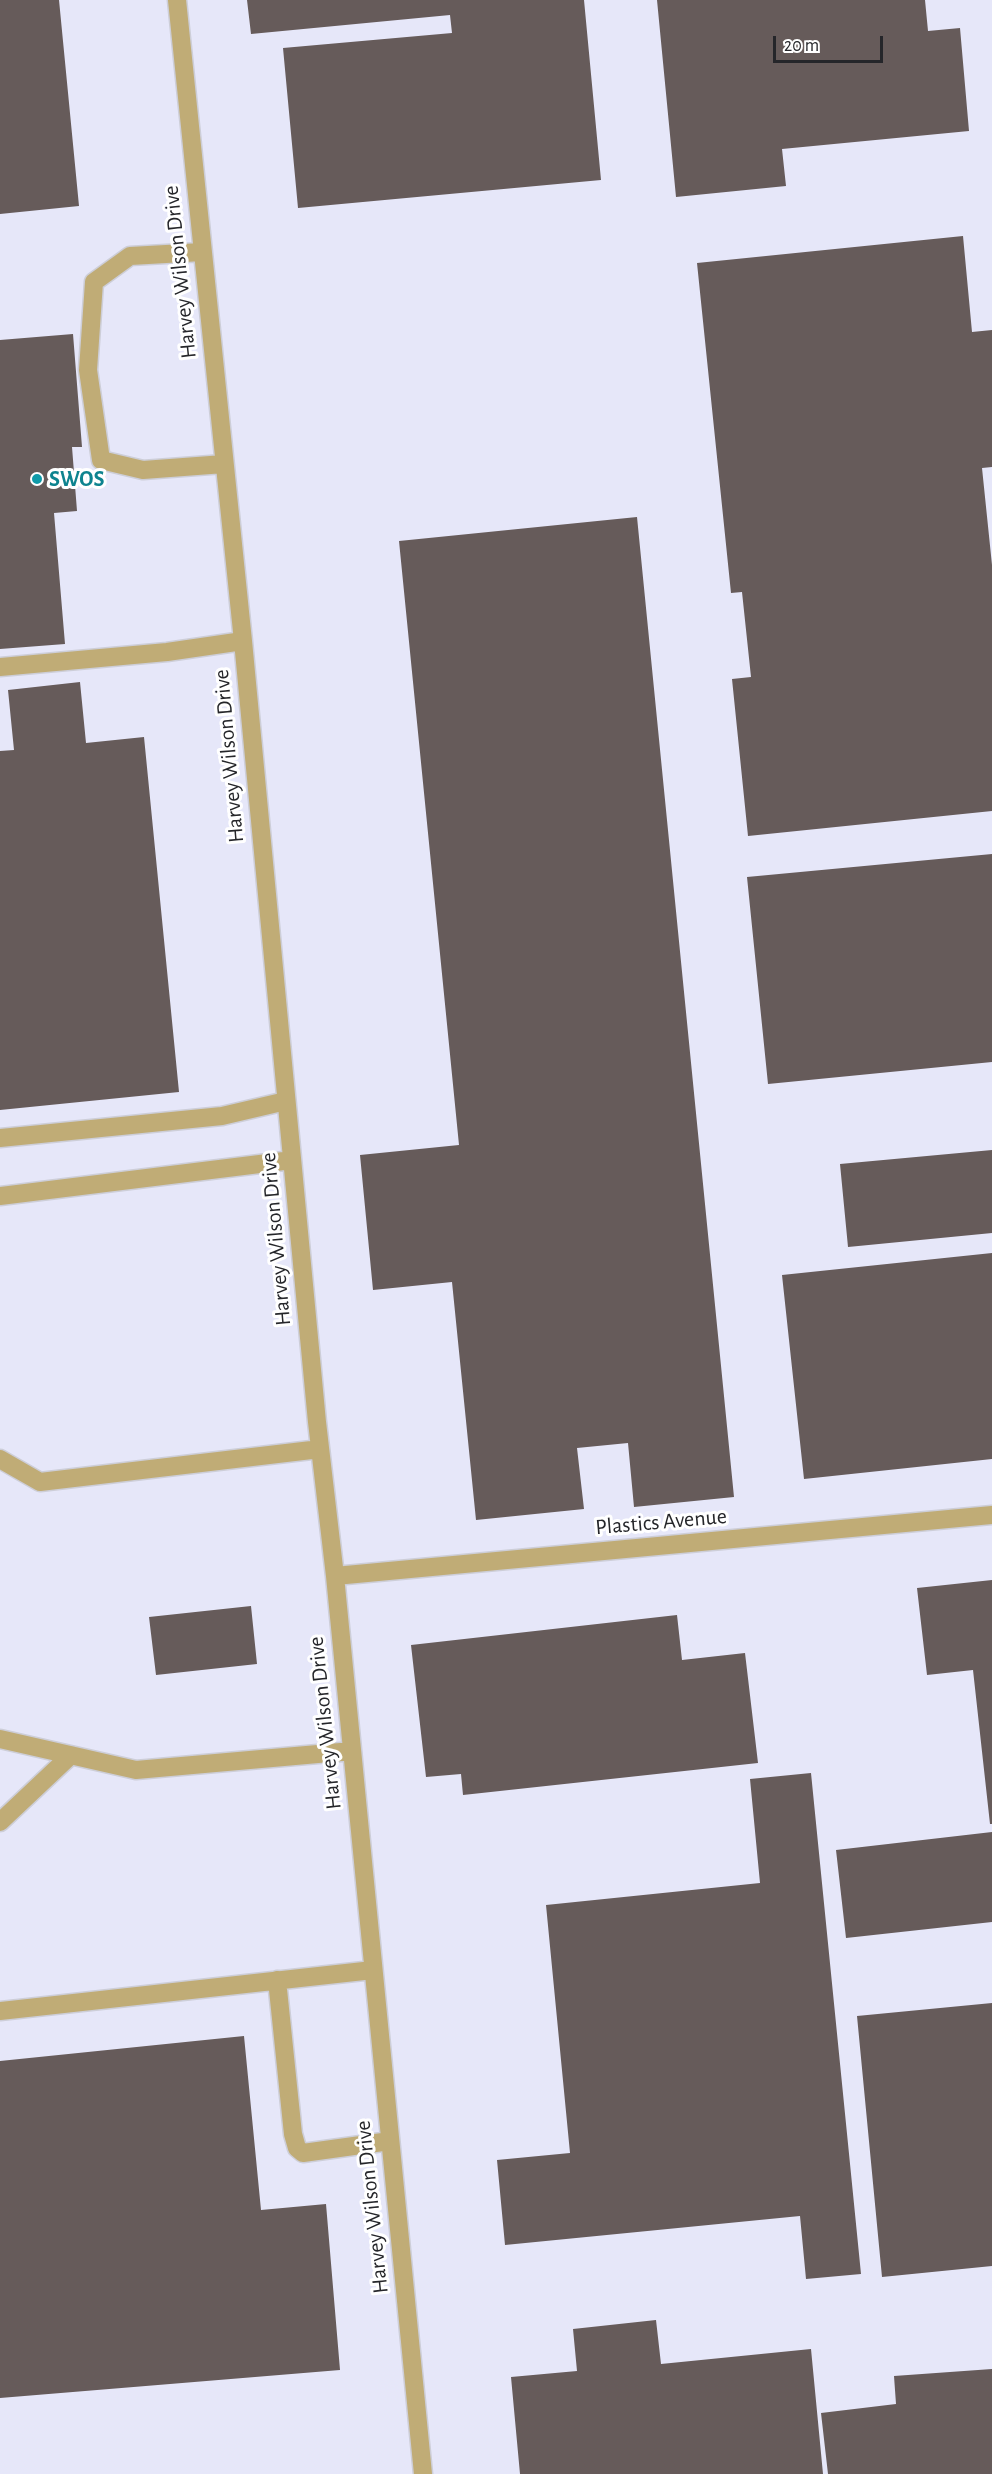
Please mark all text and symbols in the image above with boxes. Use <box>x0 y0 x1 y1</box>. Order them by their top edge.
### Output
scale bar <box>776 24 886 62</box>
text: 20 m <box>784 37 819 55</box>
street label: Harvey Wilson Drive <box>158 184 202 360</box>
place label: SWOS <box>49 466 104 492</box>
marker: SWOS <box>30 472 44 486</box>
street label: Harvey Wilson Drive <box>208 668 250 844</box>
street label: Harvey Wilson Drive <box>255 1151 297 1327</box>
street label: Plastics Avenue <box>594 1503 728 1541</box>
street label: Harvey Wilson Drive <box>303 1635 347 1811</box>
street label: Harvey Wilson Drive <box>350 2119 394 2295</box>

